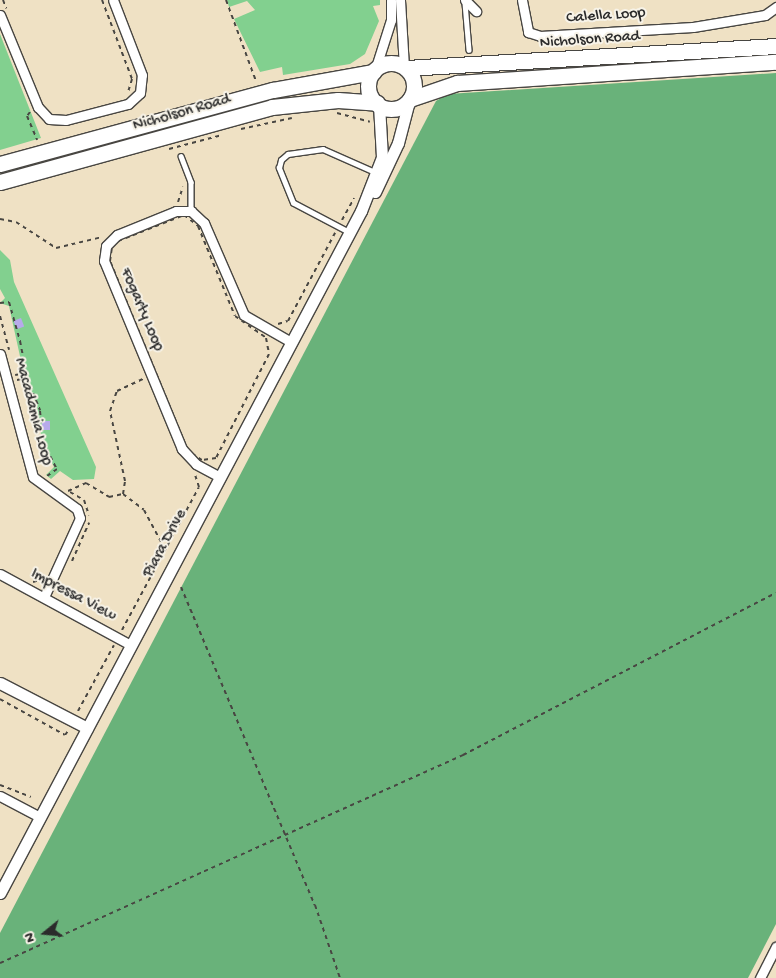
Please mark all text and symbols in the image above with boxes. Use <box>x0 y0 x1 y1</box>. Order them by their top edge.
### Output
street label: Calella Loop <box>566 5 646 29</box>
street label: Nicholson Road <box>539 28 641 54</box>
street label: Nicholson Road <box>131 91 233 137</box>
street label: Fogarty Loop <box>115 265 167 355</box>
street label: Macadamia Loop <box>8 356 56 468</box>
street label: Piara Drive <box>140 507 192 581</box>
street label: Impressa View <box>27 565 119 627</box>
north arrow <box>20 908 70 958</box>
text: N <box>21 931 40 944</box>

